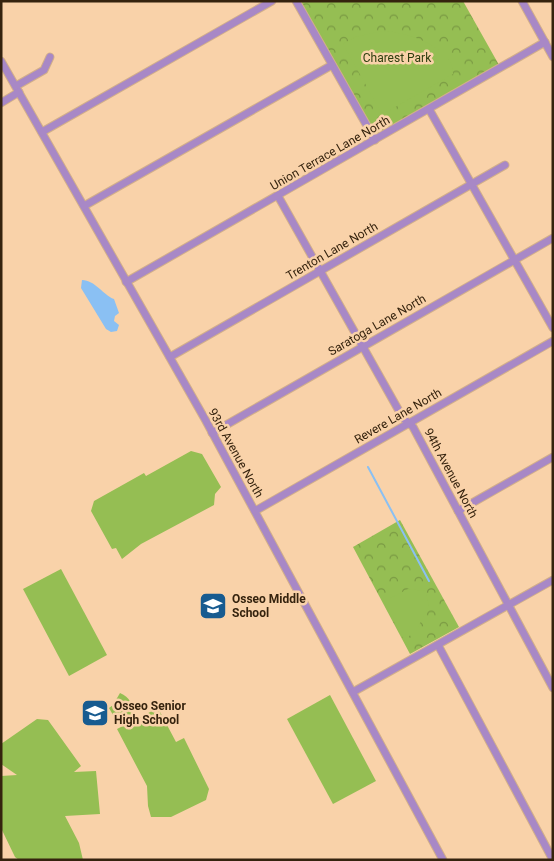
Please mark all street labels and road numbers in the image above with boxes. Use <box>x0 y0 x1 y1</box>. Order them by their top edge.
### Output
street label: Union Terrace Lane North <box>268 113 392 193</box>
street label: Trenton Lane North <box>284 219 380 283</box>
street label: Saratoga Lane North <box>326 291 428 359</box>
street label: Revere Lane North <box>352 385 444 447</box>
street label: 93rd Avenue North <box>206 406 266 500</box>
street label: 94th Avenue North <box>421 426 481 520</box>

